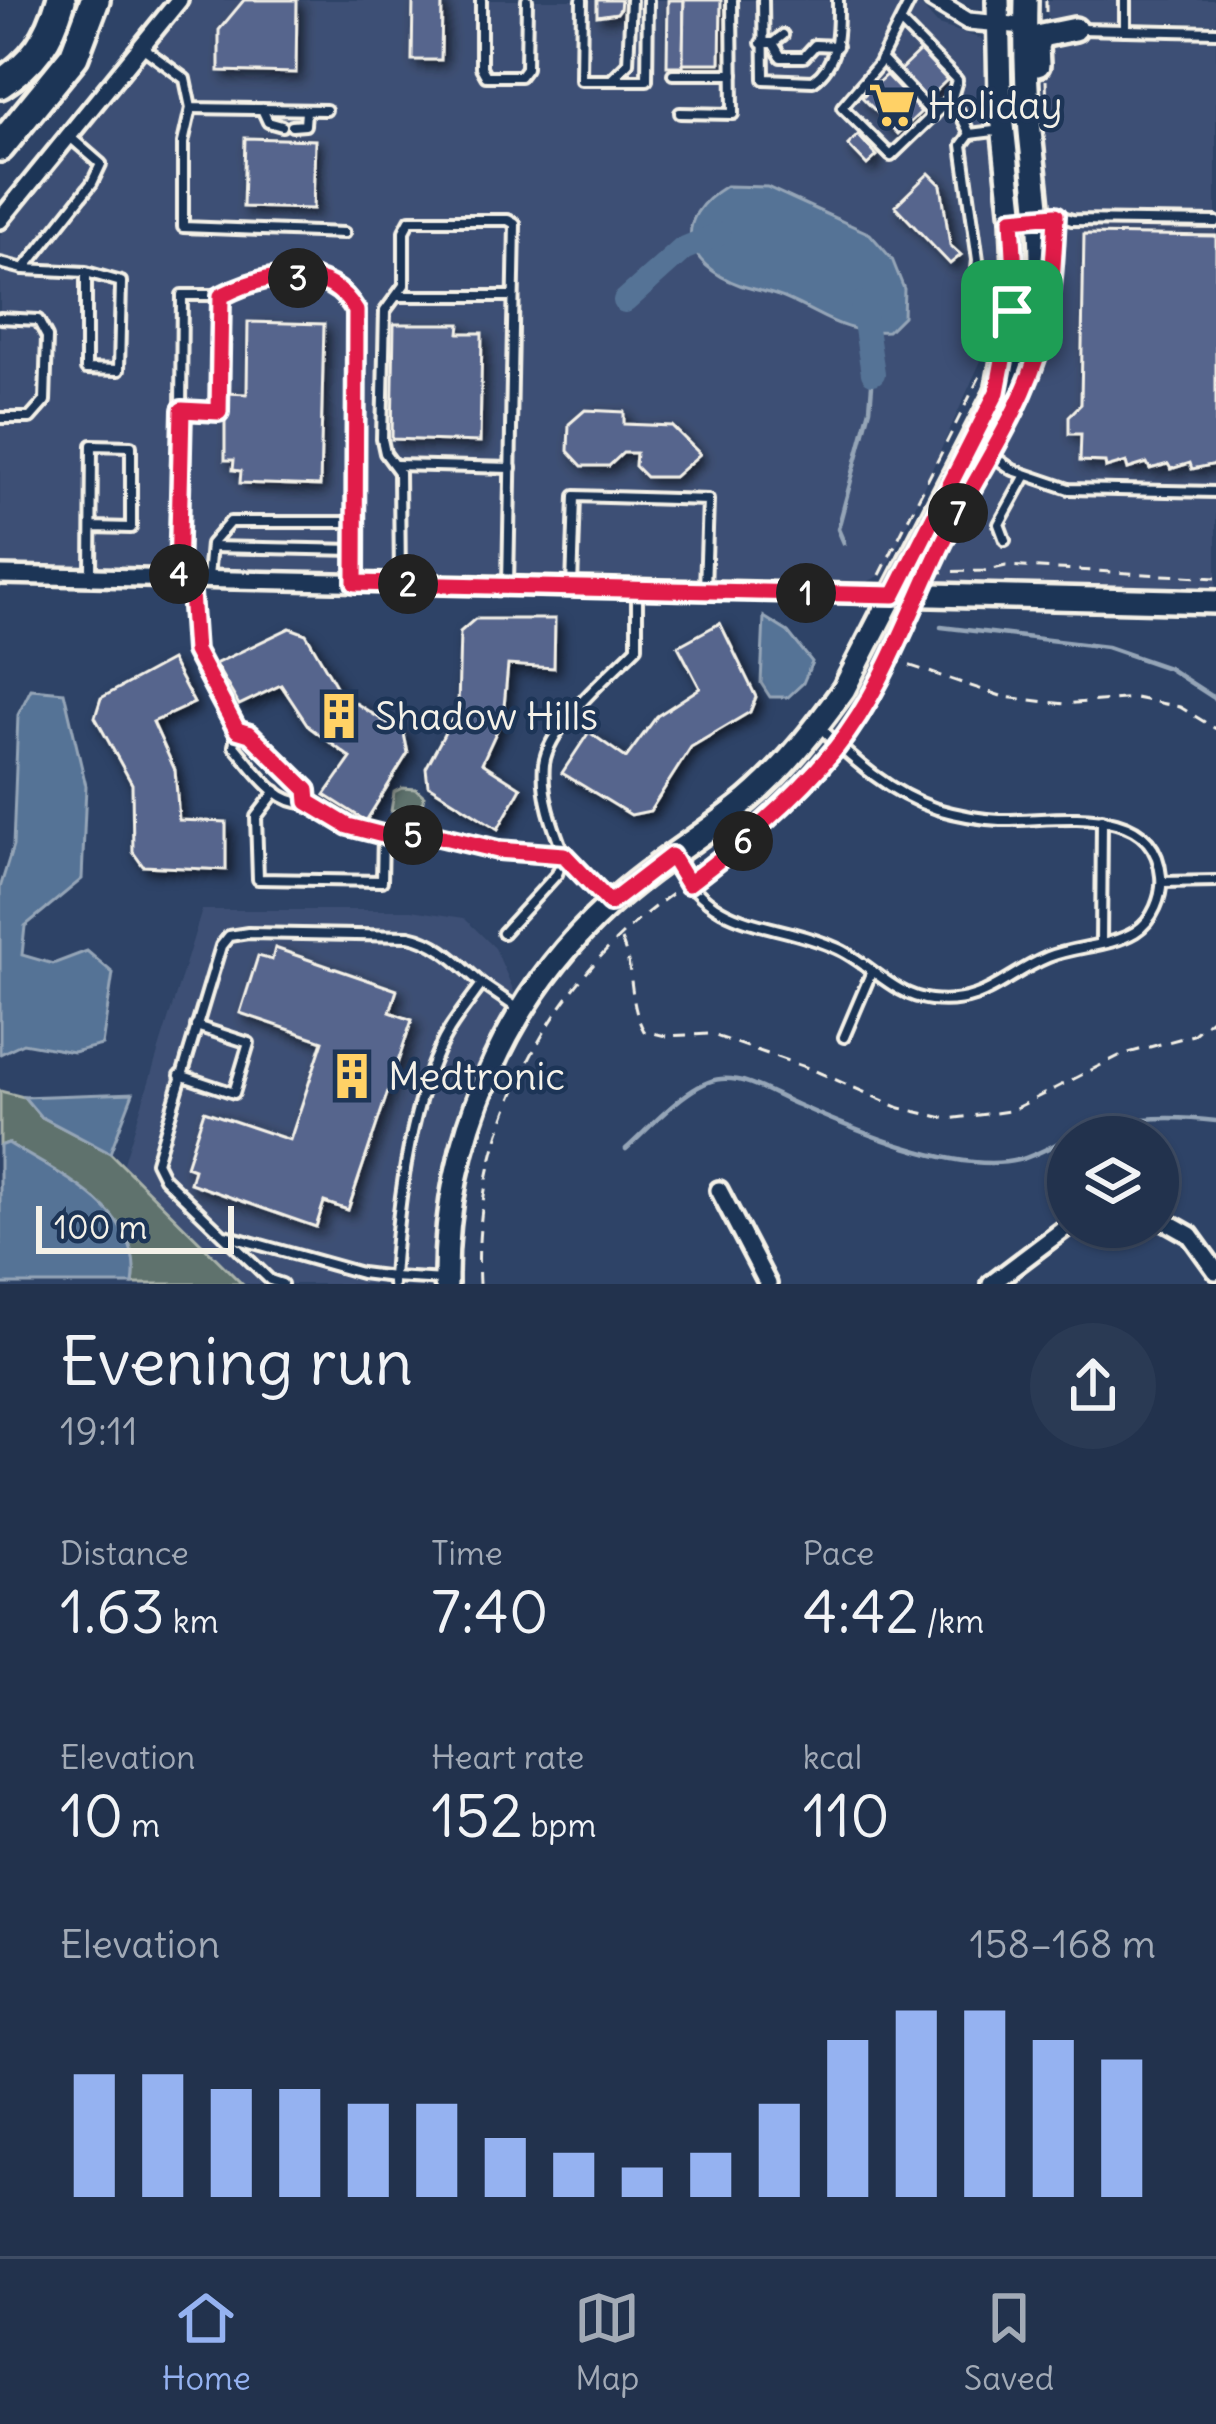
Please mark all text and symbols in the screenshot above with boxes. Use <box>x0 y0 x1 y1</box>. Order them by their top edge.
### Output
supermarket icon: Holiday <box>867 80 917 130</box>
place label: Holiday <box>928 81 1063 130</box>
pin: 3 <box>268 248 328 308</box>
text: 3 <box>289 257 307 299</box>
pin <box>961 260 1063 362</box>
icon: arrive <box>979 278 1045 344</box>
pin: 7 <box>928 483 988 543</box>
text: 7 <box>950 492 966 534</box>
pin: 4 <box>149 544 209 604</box>
text: 4 <box>169 553 189 595</box>
pin: 2 <box>378 554 438 614</box>
text: 2 <box>399 563 417 605</box>
pin: 1 <box>776 563 836 623</box>
text: 1 <box>799 572 813 614</box>
building icon: Shadow Hills <box>314 691 364 741</box>
place label: Shadow Hills <box>375 692 598 741</box>
pin: 5 <box>383 805 443 865</box>
pin: 6 <box>713 811 773 871</box>
text: 5 <box>404 814 422 856</box>
text: 6 <box>733 820 753 862</box>
building icon: Medtronic <box>327 1051 377 1101</box>
place label: Medtronic <box>388 1052 565 1101</box>
map controls <box>1047 1116 1179 1248</box>
button: layers <box>1047 1116 1179 1248</box>
scale bar <box>36 1200 234 1253</box>
text: 100 m <box>54 1206 147 1248</box>
text: Evening run <box>60 1320 413 1403</box>
button: share <box>1030 1323 1156 1449</box>
text: 19:11 <box>60 1407 138 1456</box>
text: Distance <box>60 1532 189 1574</box>
text: Time <box>431 1532 503 1574</box>
text: Pace <box>803 1532 874 1574</box>
text: 1.63 <box>60 1574 165 1649</box>
text: 7:40 <box>431 1574 548 1649</box>
text: 4:42 <box>803 1574 918 1649</box>
text: km <box>165 1600 219 1642</box>
text: /km <box>918 1600 984 1642</box>
text: Elevation <box>60 1736 195 1778</box>
text: Heart rate <box>431 1736 584 1778</box>
text: kcal <box>803 1736 862 1778</box>
text: 10 <box>60 1778 123 1853</box>
text: 152 <box>431 1778 523 1853</box>
text: 110 <box>803 1778 890 1853</box>
text: m <box>123 1804 160 1846</box>
text: bpm <box>523 1804 596 1846</box>
text: Elevation <box>60 1920 220 1969</box>
text: 158–168 m <box>970 1920 1156 1969</box>
tab: Home <box>162 2285 251 2399</box>
tab: Map <box>574 2285 640 2399</box>
tab: Saved <box>964 2285 1054 2399</box>

